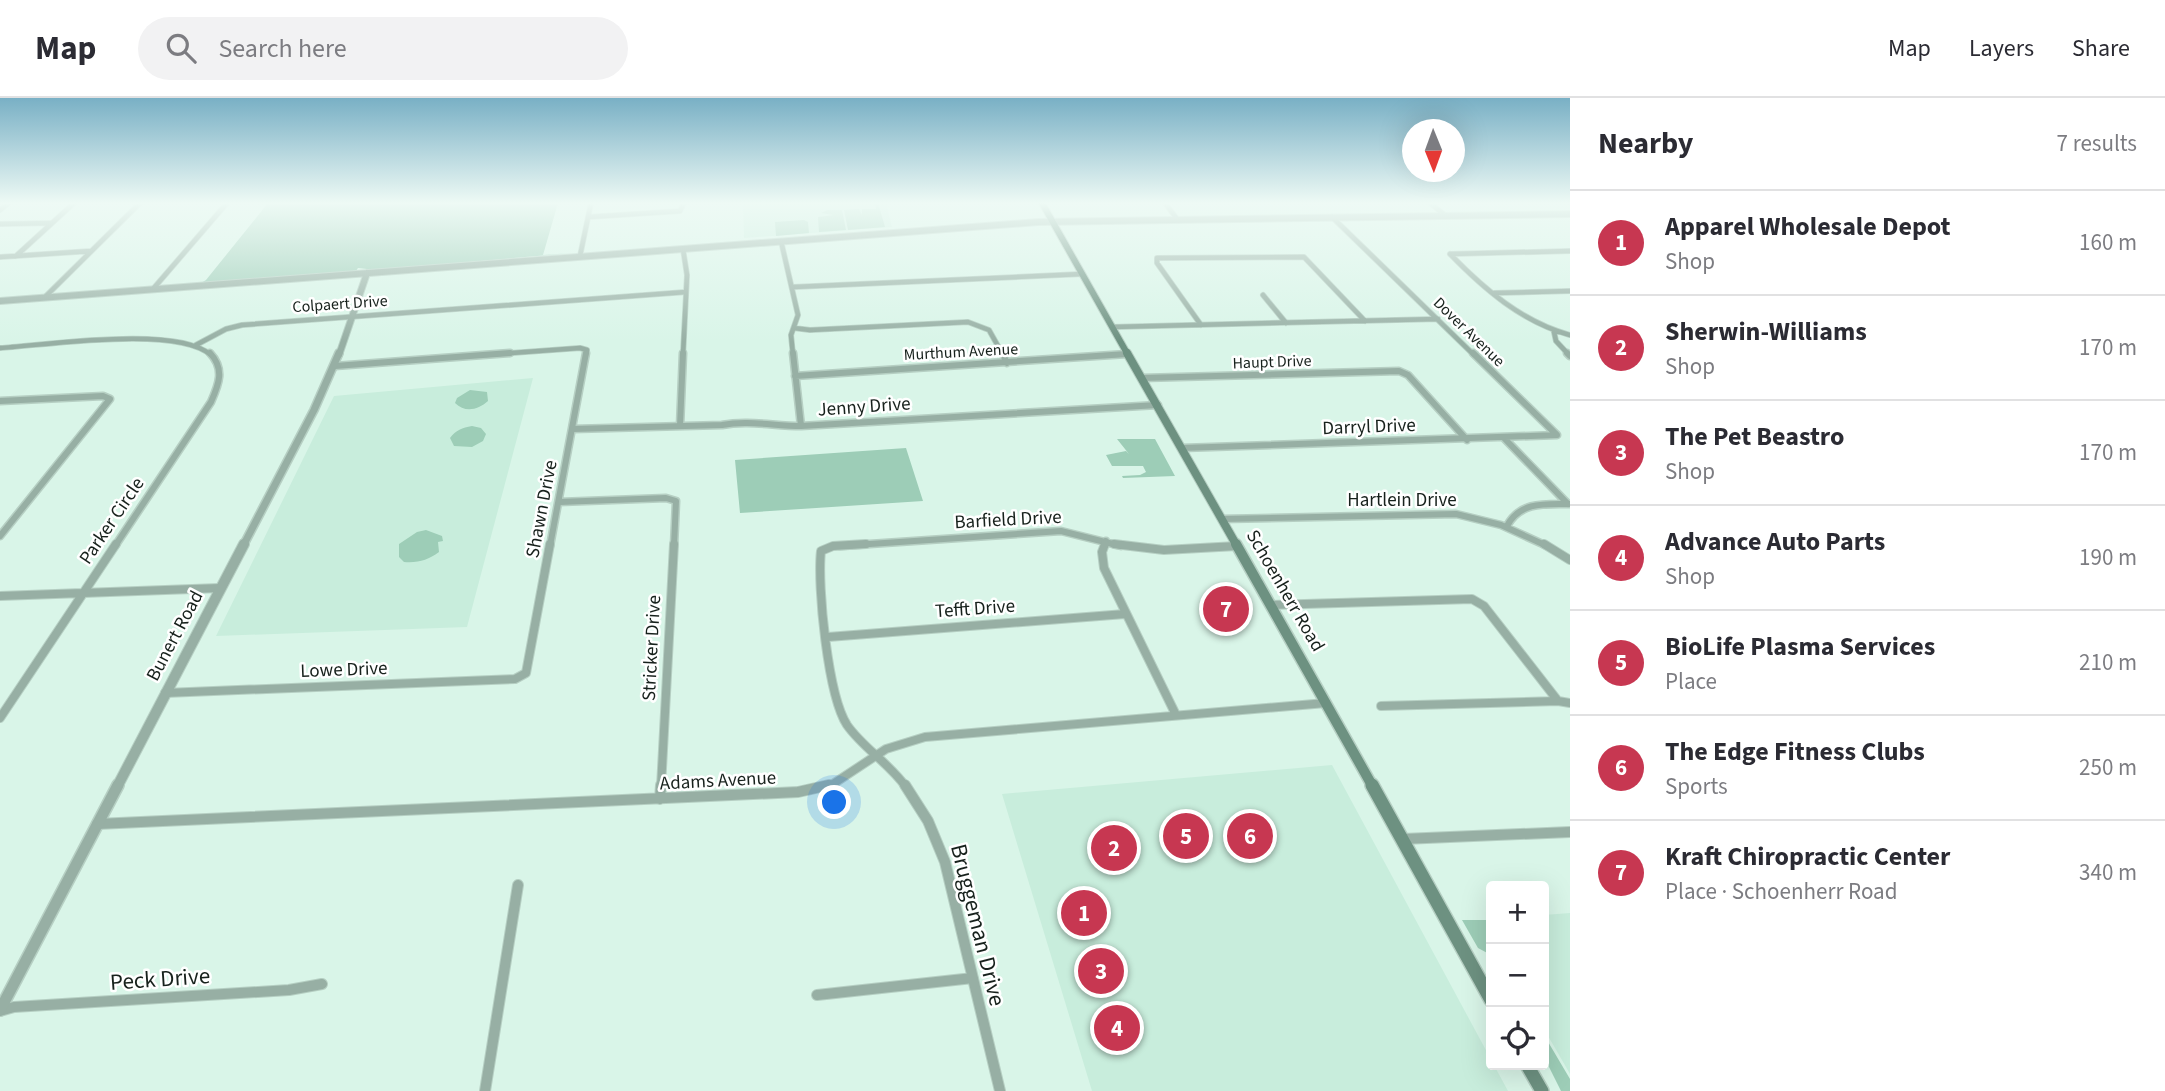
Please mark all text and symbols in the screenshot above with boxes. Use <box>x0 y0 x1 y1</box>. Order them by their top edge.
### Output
search box <box>138 17 628 80</box>
text: Map <box>35 25 96 72</box>
icon: search <box>162 29 200 67</box>
text: Search here <box>218 30 347 67</box>
text: Map <box>1888 31 1931 66</box>
text: Layers <box>1969 31 2034 66</box>
text: Share <box>2072 31 2130 66</box>
north arrow <box>1402 119 1465 182</box>
text: Nearby <box>1598 122 1693 165</box>
text: 7 results <box>2057 127 2137 160</box>
text: Apparel Wholesale Depot <box>1665 208 1951 245</box>
text: 1 <box>1615 226 1627 259</box>
text: 160 m <box>2079 226 2137 259</box>
text: Shop <box>1665 245 1715 278</box>
street label: Colpaert Drive <box>292 290 388 318</box>
street label: Dover Avenue <box>1428 292 1510 372</box>
text: Sherwin-Williams <box>1665 313 1867 350</box>
text: 2 <box>1615 331 1627 364</box>
text: 170 m <box>2079 331 2137 364</box>
street label: Murthum Avenue <box>903 338 1019 366</box>
street label: Haupt Drive <box>1232 350 1312 374</box>
text: Shop <box>1665 350 1715 383</box>
street label: Jenny Drive <box>817 390 911 424</box>
street label: Darryl Drive <box>1322 412 1416 442</box>
text: The Pet Beastro <box>1665 418 1844 455</box>
text: 3 <box>1615 436 1627 469</box>
text: 170 m <box>2079 436 2137 469</box>
text: Shop <box>1665 455 1715 488</box>
street label: Shawn Drive <box>519 458 565 560</box>
street label: Parker Circle <box>73 472 151 570</box>
street label: Hartlein Drive <box>1347 487 1457 514</box>
street label: Barfield Drive <box>954 504 1062 536</box>
text: Advance Auto Parts <box>1665 523 1885 560</box>
street label: Schoenherr Road <box>1239 525 1331 657</box>
text: 4 <box>1615 541 1627 574</box>
text: 190 m <box>2079 541 2137 574</box>
text: Shop <box>1665 560 1715 593</box>
pin: 7 <box>1203 583 1249 635</box>
street label: Bunert Road <box>140 586 210 686</box>
street label: Tefft Drive <box>934 593 1016 625</box>
street label: Stricker Drive <box>636 594 668 702</box>
text: BioLife Plasma Services <box>1665 628 1935 665</box>
text: 5 <box>1615 646 1627 679</box>
text: 210 m <box>2079 646 2137 679</box>
street label: Lowe Drive <box>300 655 388 685</box>
text: Place <box>1665 665 1717 698</box>
text: The Edge Fitness Clubs <box>1665 733 1925 770</box>
text: 6 <box>1615 751 1627 784</box>
text: 250 m <box>2079 751 2137 784</box>
street label: Adams Avenue <box>659 764 777 798</box>
text: Sports <box>1665 770 1728 803</box>
your location <box>817 785 851 819</box>
pin: 5 <box>1163 810 1209 862</box>
pin: 6 <box>1227 810 1273 862</box>
pin: 2 <box>1091 822 1137 874</box>
text: Kraft Chiropractic Center <box>1665 838 1950 875</box>
street label: Bruggeman Drive <box>942 840 1014 1010</box>
text: 7 <box>1615 856 1627 889</box>
text: 340 m <box>2079 856 2137 889</box>
text: Place · Schoenherr Road <box>1665 875 1897 908</box>
map controls <box>1486 881 1549 1070</box>
button: + <box>1486 881 1549 944</box>
pin: 1 <box>1061 887 1107 939</box>
button: − <box>1486 944 1549 1007</box>
pin: 3 <box>1078 945 1124 997</box>
street label: Peck Drive <box>109 959 211 999</box>
pin: 4 <box>1094 1002 1140 1054</box>
button: locate <box>1486 1007 1549 1070</box>

